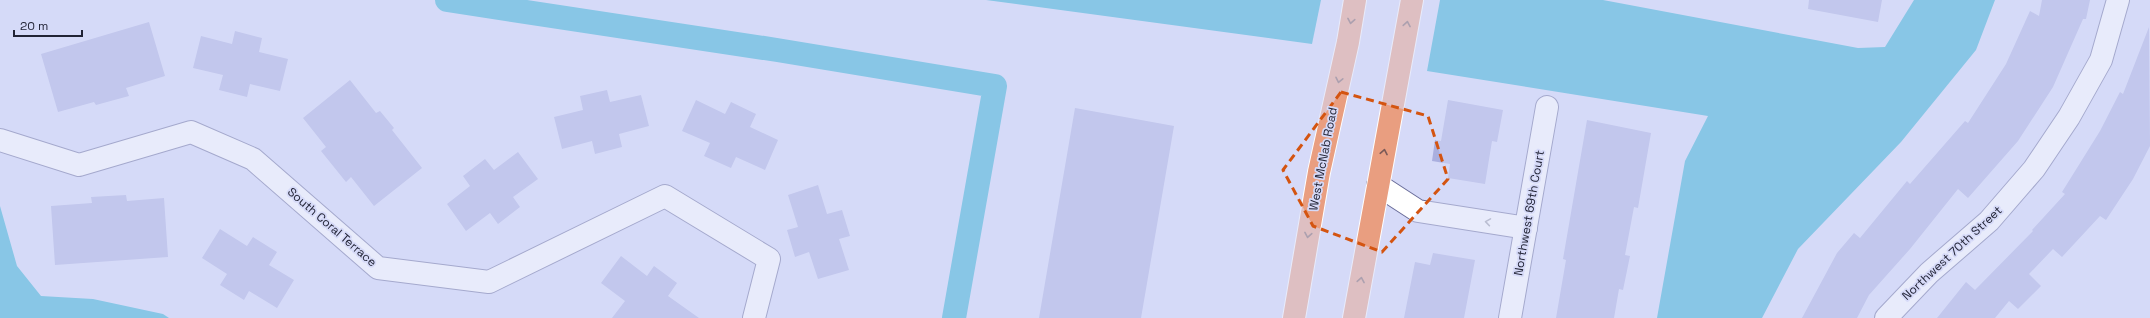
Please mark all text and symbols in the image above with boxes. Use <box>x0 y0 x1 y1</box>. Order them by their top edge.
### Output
scale bar <box>14 12 82 38</box>
text: 20 m <box>20 18 48 34</box>
one-way arrow <box>1348 18 1356 24</box>
one-way arrow <box>1403 21 1411 27</box>
one-way arrow <box>1336 77 1344 84</box>
street label: West McNab Road <box>1305 106 1341 212</box>
one-way arrow <box>1380 149 1388 155</box>
street label: Northwest 69th Court <box>1510 149 1548 277</box>
street label: South Coral Terrace <box>284 184 380 270</box>
street label: Northwest 70th Street <box>1899 202 2005 304</box>
one-way arrow <box>1484 218 1491 227</box>
one-way arrow <box>1304 232 1313 238</box>
one-way arrow <box>1356 277 1365 283</box>

